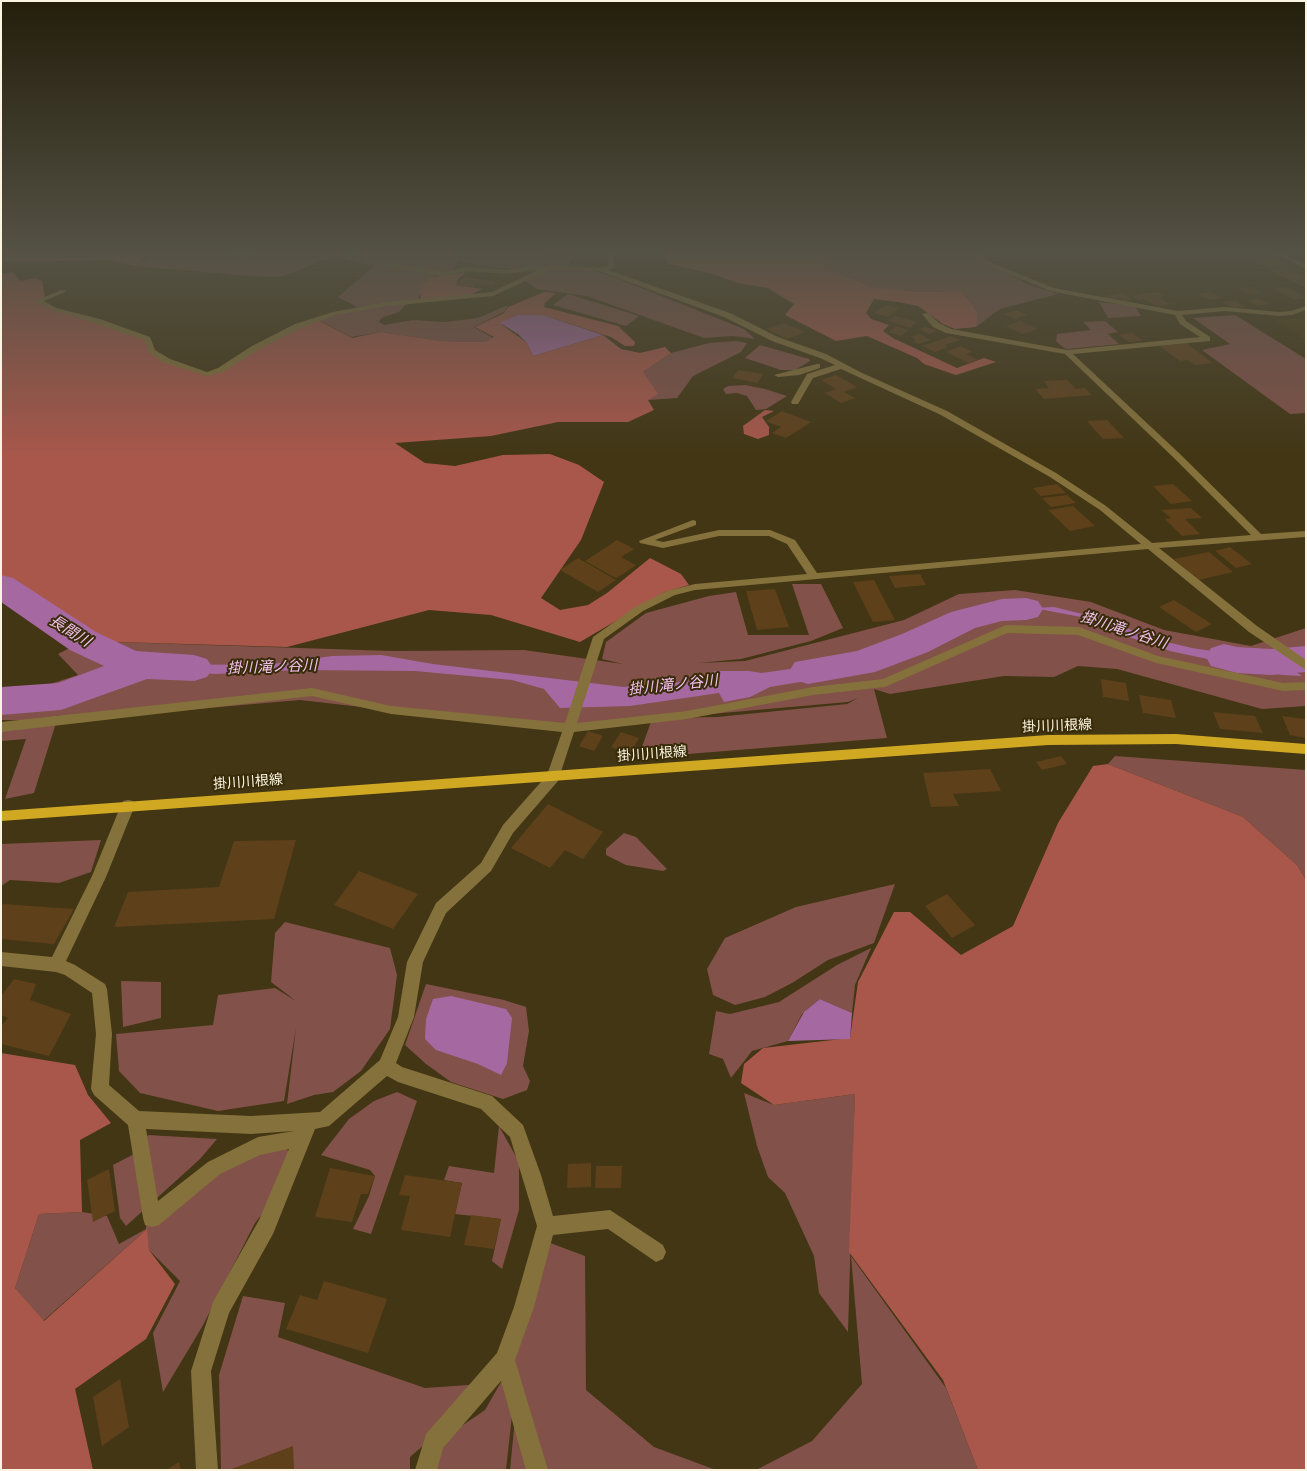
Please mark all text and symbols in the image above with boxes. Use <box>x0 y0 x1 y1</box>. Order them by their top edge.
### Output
water label: 掛川滝ノ谷川 <box>1078 608 1170 652</box>
water label: 長間川 <box>46 611 94 651</box>
water label: 掛川滝ノ谷川 <box>227 656 317 678</box>
water label: 掛川滝ノ谷川 <box>627 671 719 699</box>
street label: 掛川川根線 <box>1022 716 1092 736</box>
street label: 掛川川根線 <box>616 743 688 765</box>
street label: 掛川川根線 <box>212 771 284 793</box>

